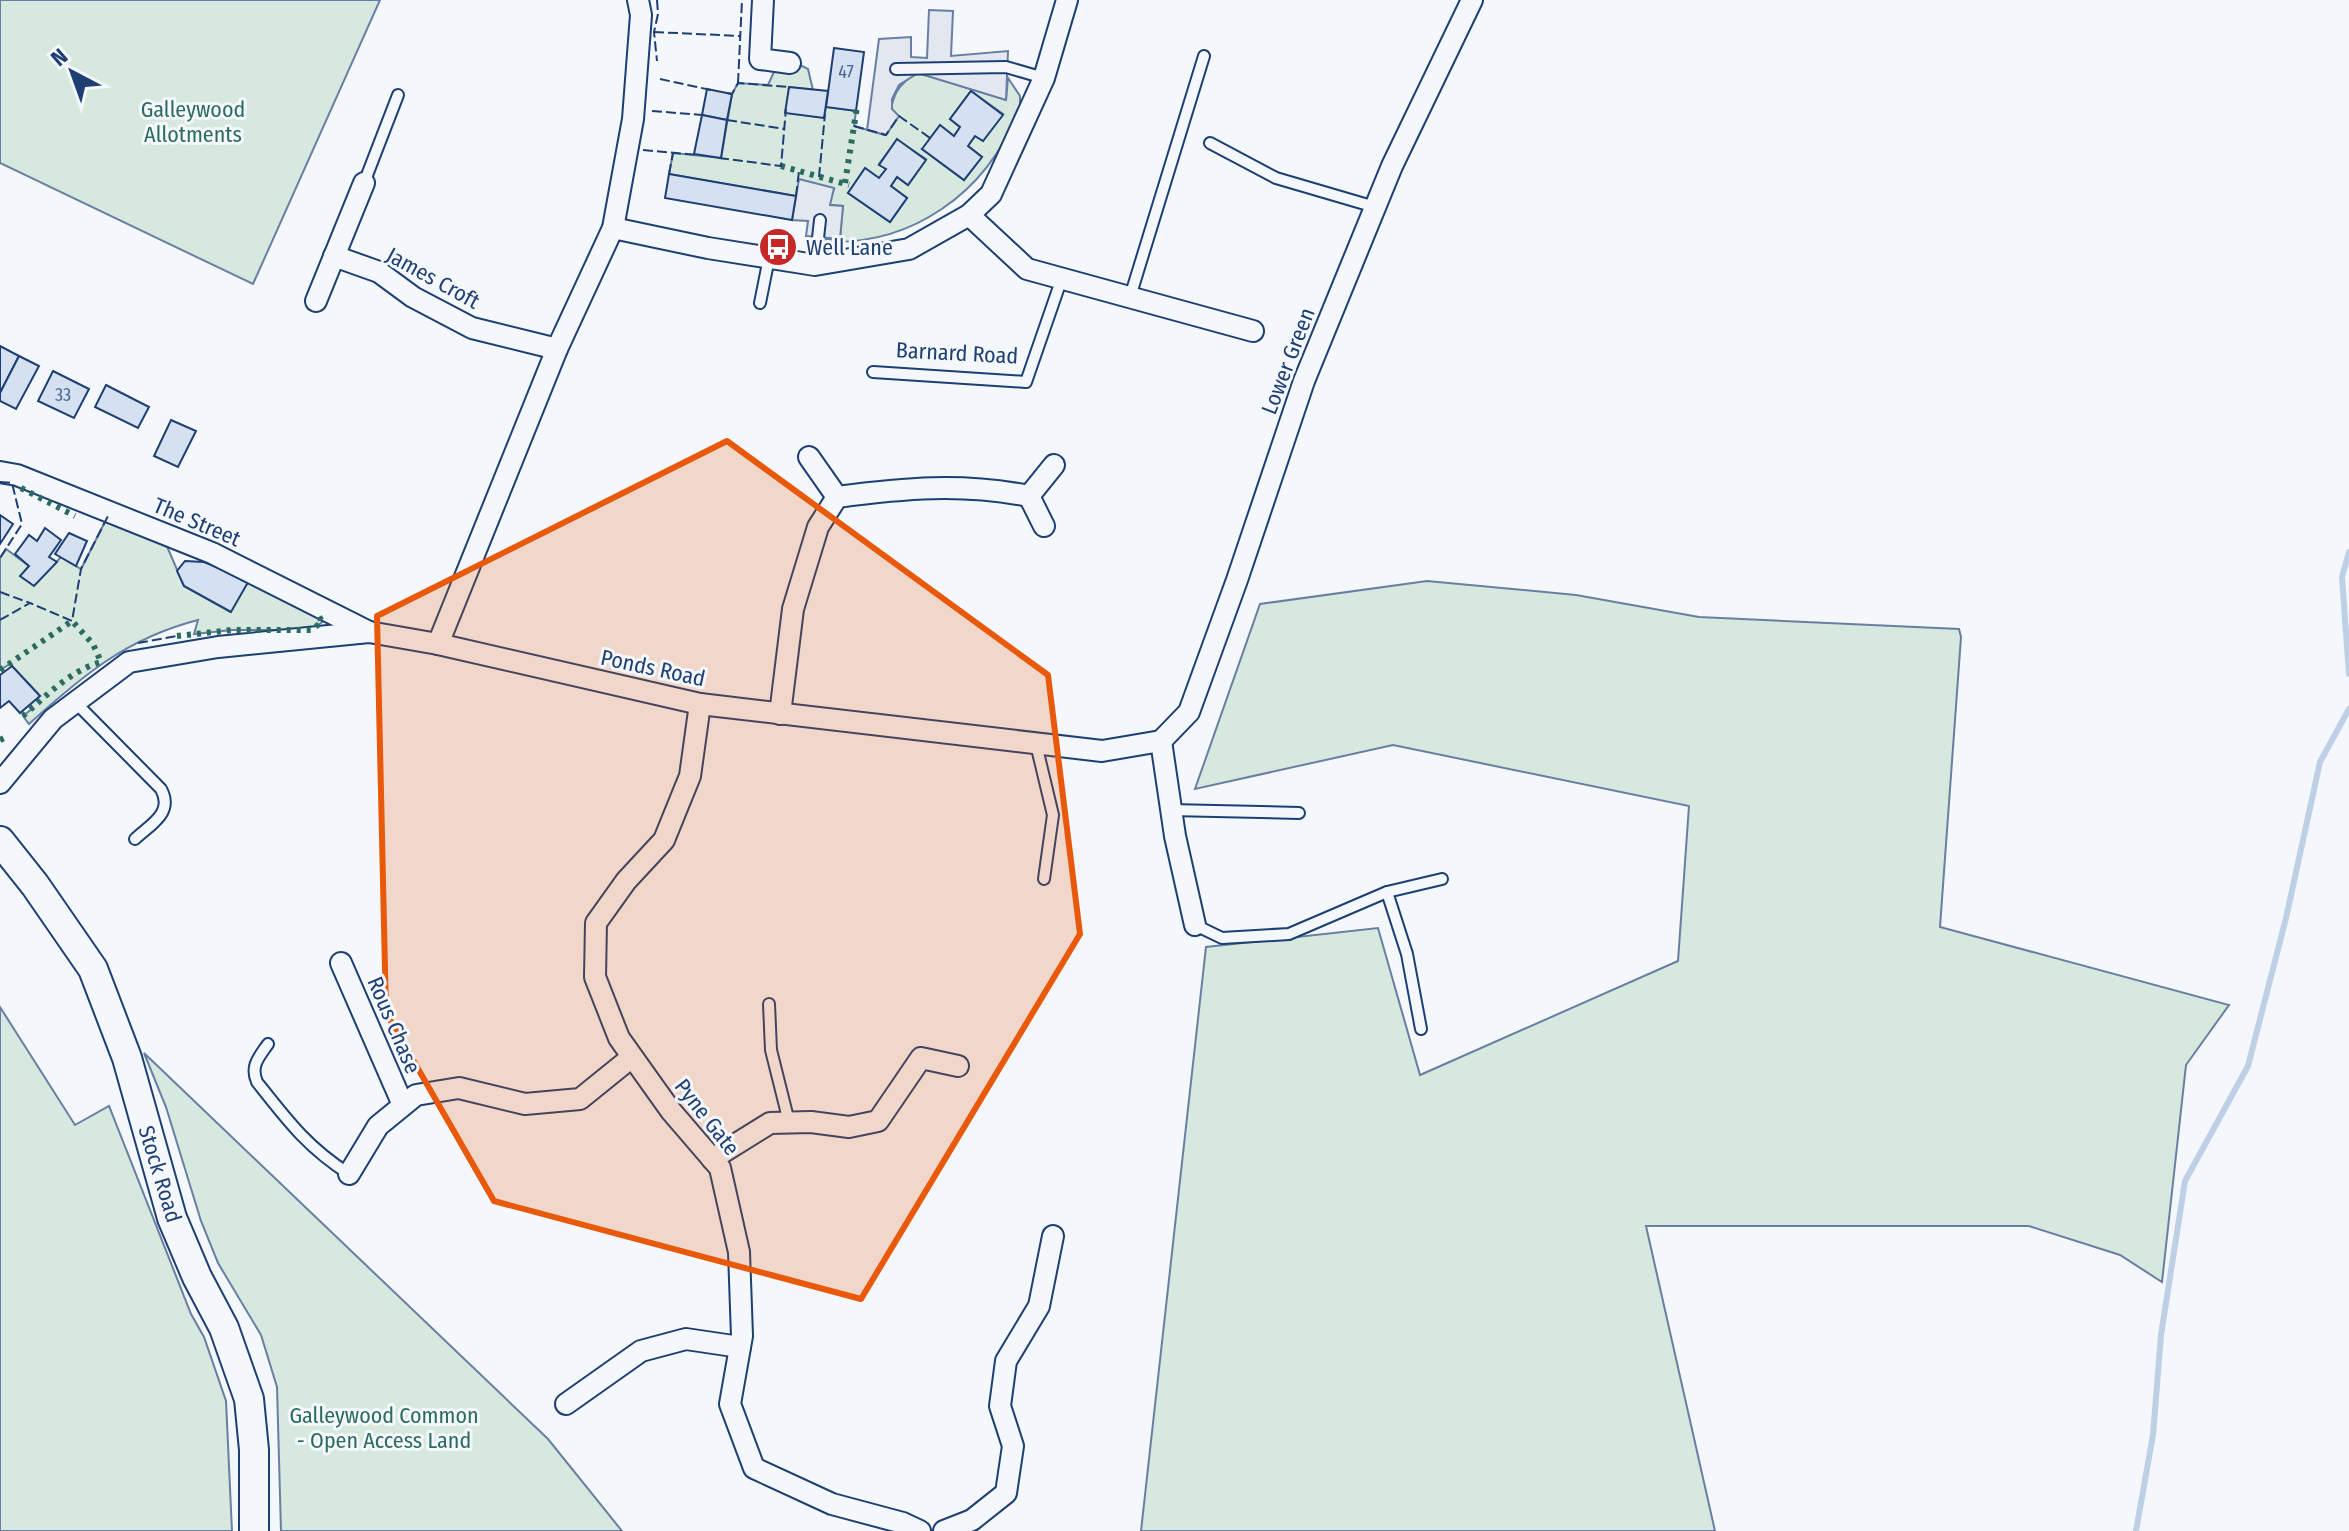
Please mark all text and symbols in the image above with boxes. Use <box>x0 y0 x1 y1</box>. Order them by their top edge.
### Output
north arrow <box>32 32 112 112</box>
text: N <box>45 43 73 72</box>
house number: 47 <box>838 61 854 83</box>
park label: Galleywood Allotments <box>141 96 245 148</box>
bus stop icon: Well Lane <box>757 226 799 268</box>
place label: Well Lane <box>806 234 893 261</box>
street label: James Croft <box>382 241 485 315</box>
street label: Lower Green <box>1255 304 1321 418</box>
street label: Barnard Road <box>895 336 1019 370</box>
house number: 33 <box>55 384 71 406</box>
street label: The Street <box>149 492 245 553</box>
street label: Ponds Road <box>598 644 708 692</box>
street label: Rous Chase <box>361 972 427 1078</box>
street label: Pyne Gate <box>669 1073 745 1161</box>
street label: Stock Road <box>133 1122 187 1226</box>
park label: Galleywood Common - Open Access Land <box>289 1402 479 1454</box>

